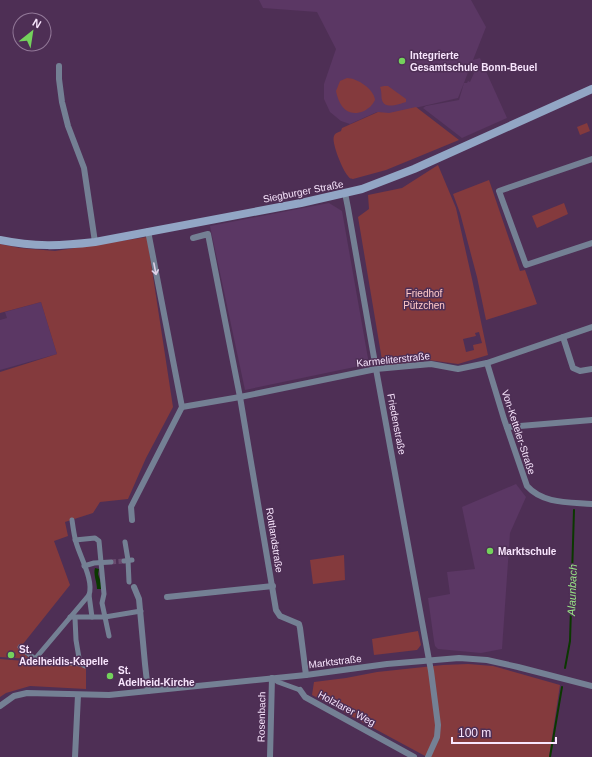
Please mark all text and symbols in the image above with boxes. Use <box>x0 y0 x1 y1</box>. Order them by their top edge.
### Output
north arrow <box>12 12 52 52</box>
text: N <box>31 16 43 31</box>
place label: Integrierte Gesamtschule Bonn-Beuel <box>410 50 537 73</box>
marker: Integrierte Gesamtschule Bonn-Beuel <box>397 56 407 66</box>
street label: Siegburger Straße <box>262 178 345 205</box>
one-way arrow <box>152 262 160 275</box>
park label: Friedhof Pützchen <box>403 288 445 311</box>
street label: Karmeliterstraße <box>356 350 431 369</box>
street label: Von-Ketteler-Straße <box>500 388 538 476</box>
street label: Friedenstraße <box>385 392 408 456</box>
street label: Rottlandstraße <box>264 507 285 574</box>
marker: Marktschule <box>485 546 495 556</box>
place label: Marktschule <box>498 546 557 557</box>
water label: Alaunbach <box>565 564 579 617</box>
place label: St. Adelheidis-Kapelle <box>19 644 109 667</box>
marker: St. Adelheidis-Kapelle <box>6 650 16 660</box>
street label: Marktstraße <box>308 653 363 670</box>
place label: St. Adelheid-Kirche <box>118 665 195 688</box>
marker: St. Adelheid-Kirche <box>105 671 115 681</box>
street label: Holzlarer Weg <box>316 689 377 728</box>
street label: Rosenbach <box>256 692 267 742</box>
scale bar <box>452 719 556 745</box>
text: 100 m <box>458 726 491 740</box>

